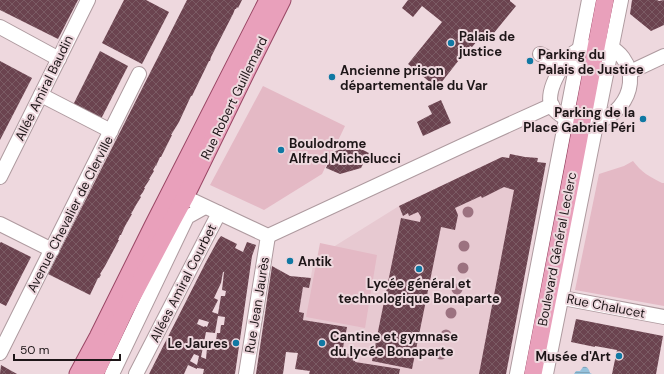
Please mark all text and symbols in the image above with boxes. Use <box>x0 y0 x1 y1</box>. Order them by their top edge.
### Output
place label: Palais de justice <box>458 28 515 60</box>
street label: Allée Amiral Baudin <box>11 32 77 144</box>
street label: Rue Robert Guillemard <box>197 34 271 162</box>
marker: Palais de justice <box>446 38 456 48</box>
place label: Parking du Palais de Justice <box>538 46 644 78</box>
marker: Parking du Palais de Justice <box>525 56 535 66</box>
place label: Ancienne prison départementale du Var <box>340 62 488 94</box>
marker: Ancienne prison départementale du Var <box>327 72 337 82</box>
place label: Parking de la Place Gabriel Péri <box>523 104 635 136</box>
marker: Parking de la Place Gabriel Péri <box>638 114 648 124</box>
street label: Avenue Chevalier de Clerville <box>23 133 117 295</box>
place label: Boulodrome Alfred Michelucci <box>289 135 401 167</box>
marker: Boulodrome Alfred Michelucci <box>276 145 286 155</box>
street label: Boulevard Général Leclerc <box>534 170 580 328</box>
street label: Allées Amiral Courbet <box>146 221 220 345</box>
place label: Antik <box>298 253 332 270</box>
street label: Rue Jean Jaurès <box>241 256 273 354</box>
marker: Antik <box>285 256 295 266</box>
marker: Lycée général et technologique Bonaparte <box>414 264 424 274</box>
place label: Lycée général et technologique Bonaparte <box>338 275 500 307</box>
street label: Rue Chalucet <box>565 290 647 322</box>
place label: Cantine et gymnase du lycée Bonaparte <box>330 328 458 360</box>
place label: Le Jaures <box>168 335 228 352</box>
scale bar <box>14 336 120 362</box>
marker: Le Jaures <box>231 338 241 348</box>
marker: Cantine et gymnase du lycée Bonaparte <box>317 338 327 348</box>
text: 50 m <box>20 342 49 358</box>
place label: Musée d'Art <box>535 348 611 365</box>
marker: Musée d'Art <box>614 351 624 361</box>

